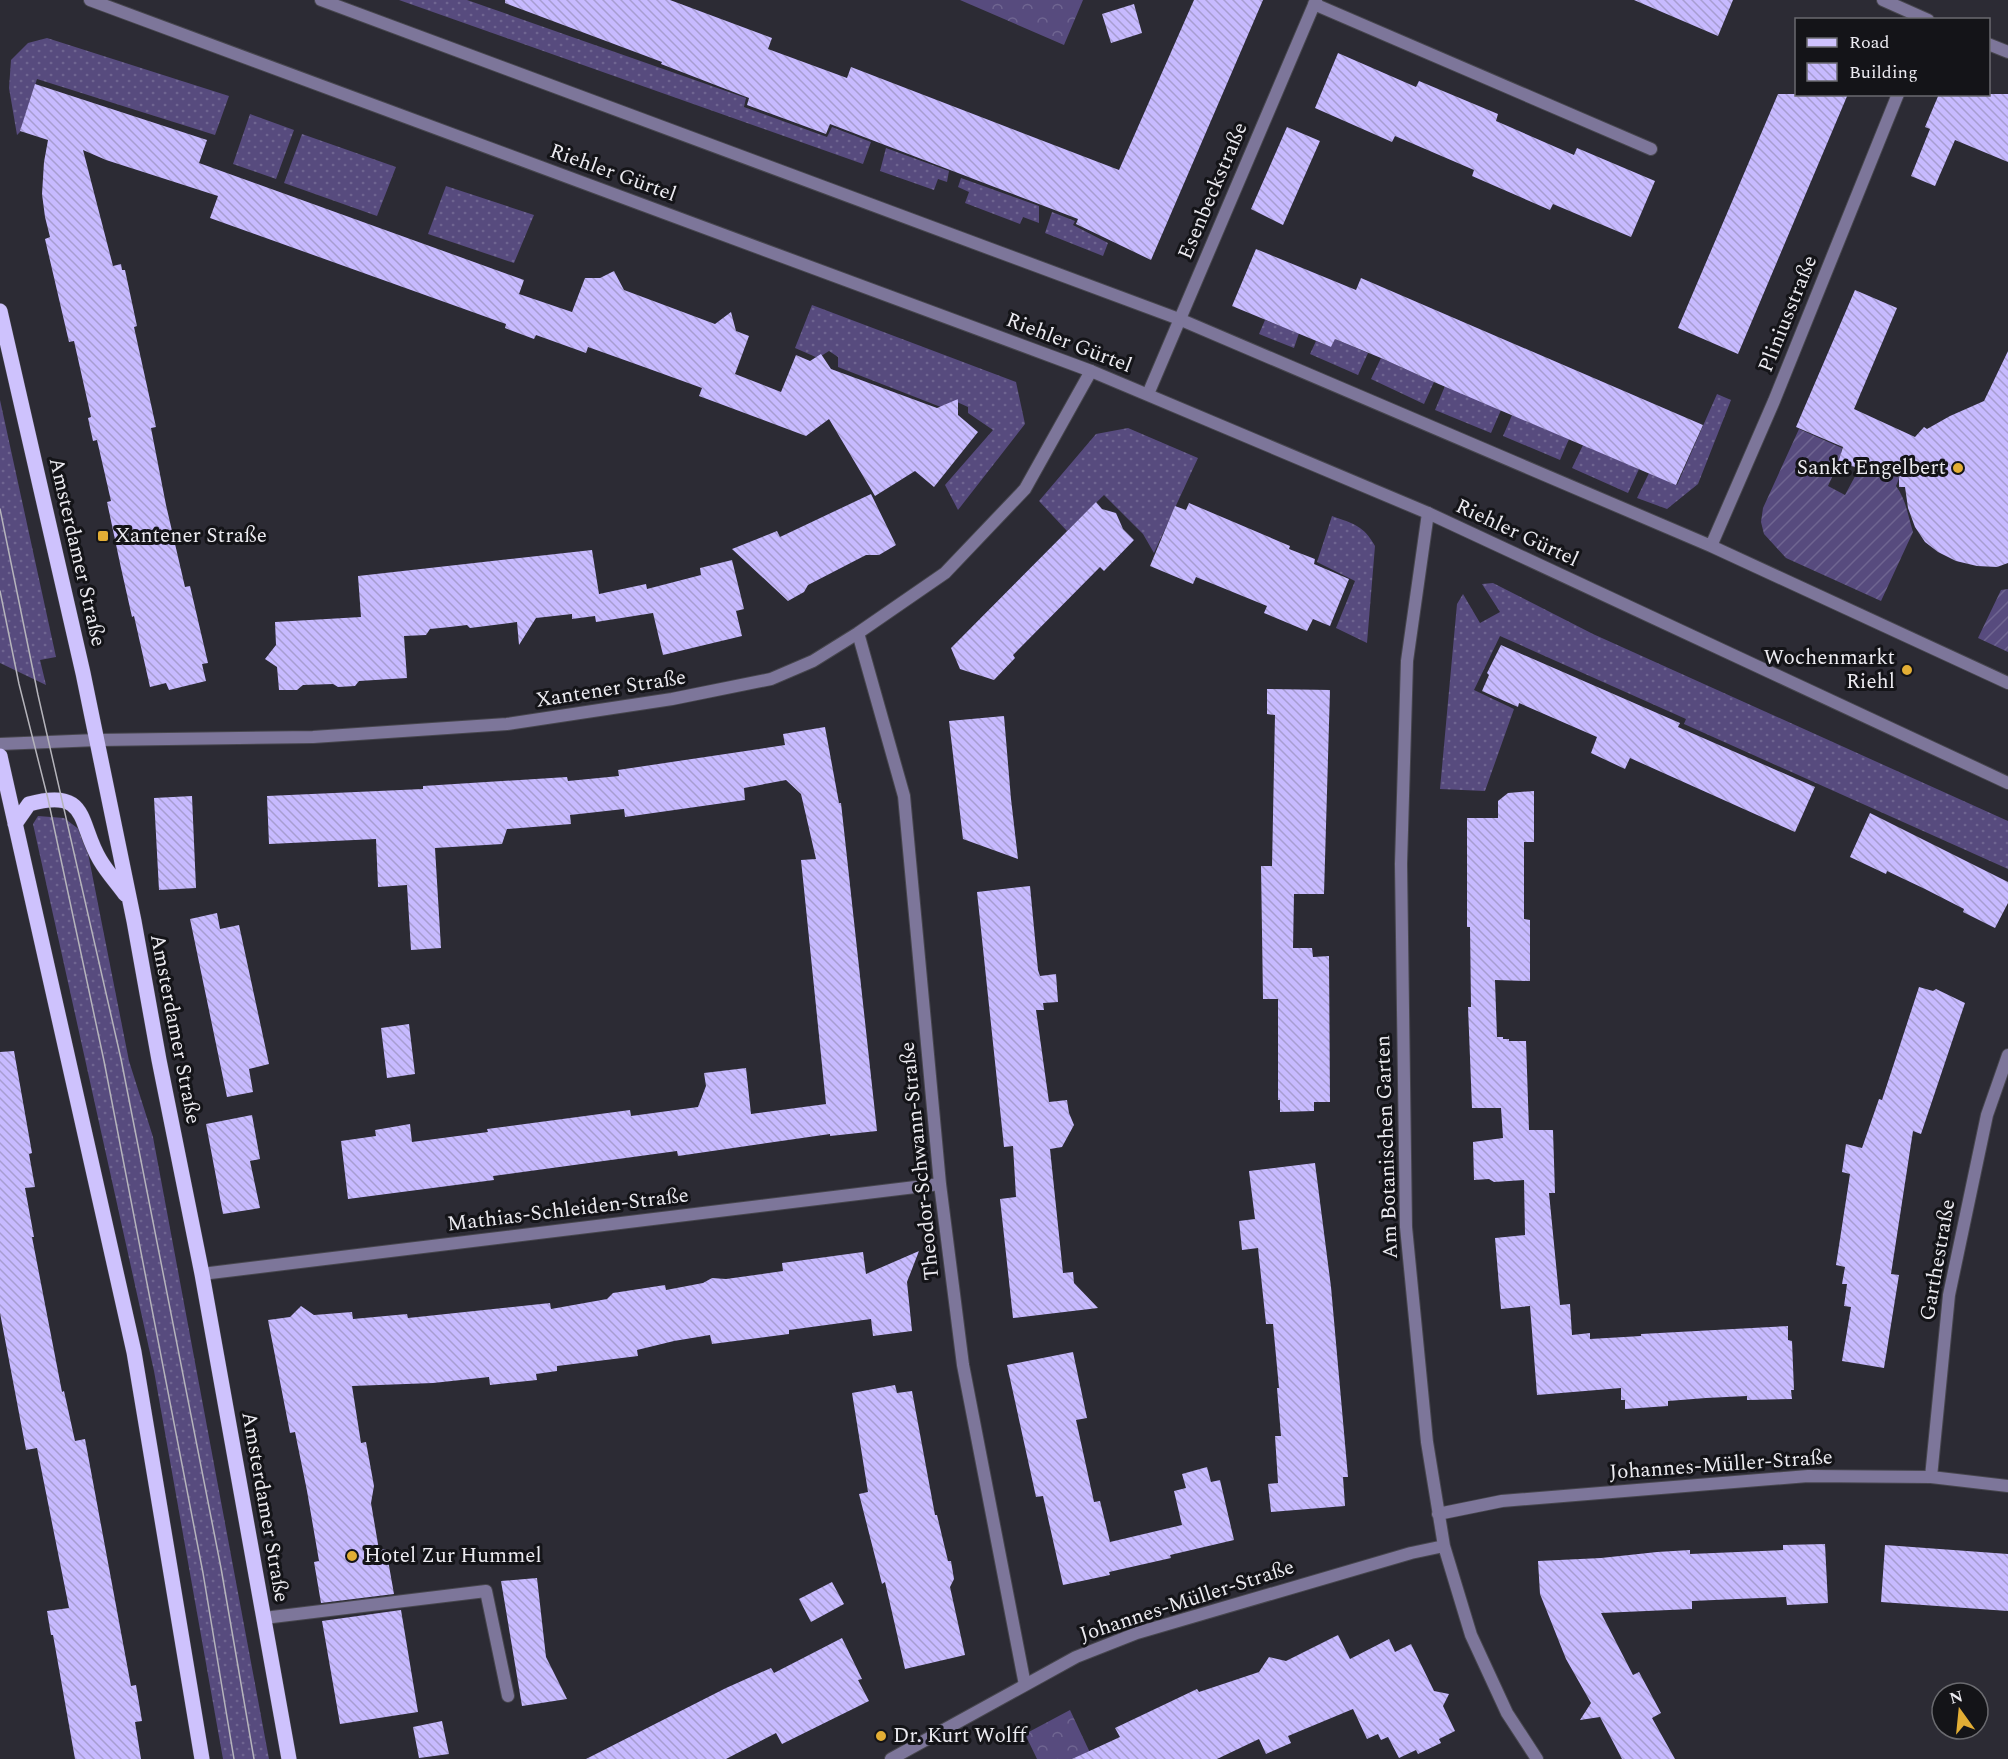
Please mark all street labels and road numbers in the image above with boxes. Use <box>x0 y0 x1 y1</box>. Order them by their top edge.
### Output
street label: Esenbeckstraße <box>1170 117 1256 265</box>
street label: Riehler Gürtel <box>545 135 681 211</box>
street label: Pliniusstraße <box>1750 251 1826 377</box>
street label: Riehler Gürtel <box>1001 304 1137 382</box>
street label: Amsterdamer Straße <box>40 454 114 650</box>
street label: Riehler Gürtel <box>1450 490 1584 576</box>
street label: Xantener Straße <box>534 661 688 717</box>
street label: Amsterdamer Straße <box>141 931 209 1127</box>
street label: Am Botanischen Garten <box>1367 1034 1407 1260</box>
street label: Theodor-Schwann-Straße <box>892 1040 948 1282</box>
street label: Mathias-Schleiden-Straße <box>445 1179 691 1241</box>
street label: Garthestraße <box>1912 1197 1964 1323</box>
street label: Amsterdamer Straße <box>232 1409 298 1605</box>
street label: Johannes-Müller-Straße <box>1608 1441 1834 1489</box>
street label: Johannes-Müller-Straße <box>1075 1551 1299 1651</box>

